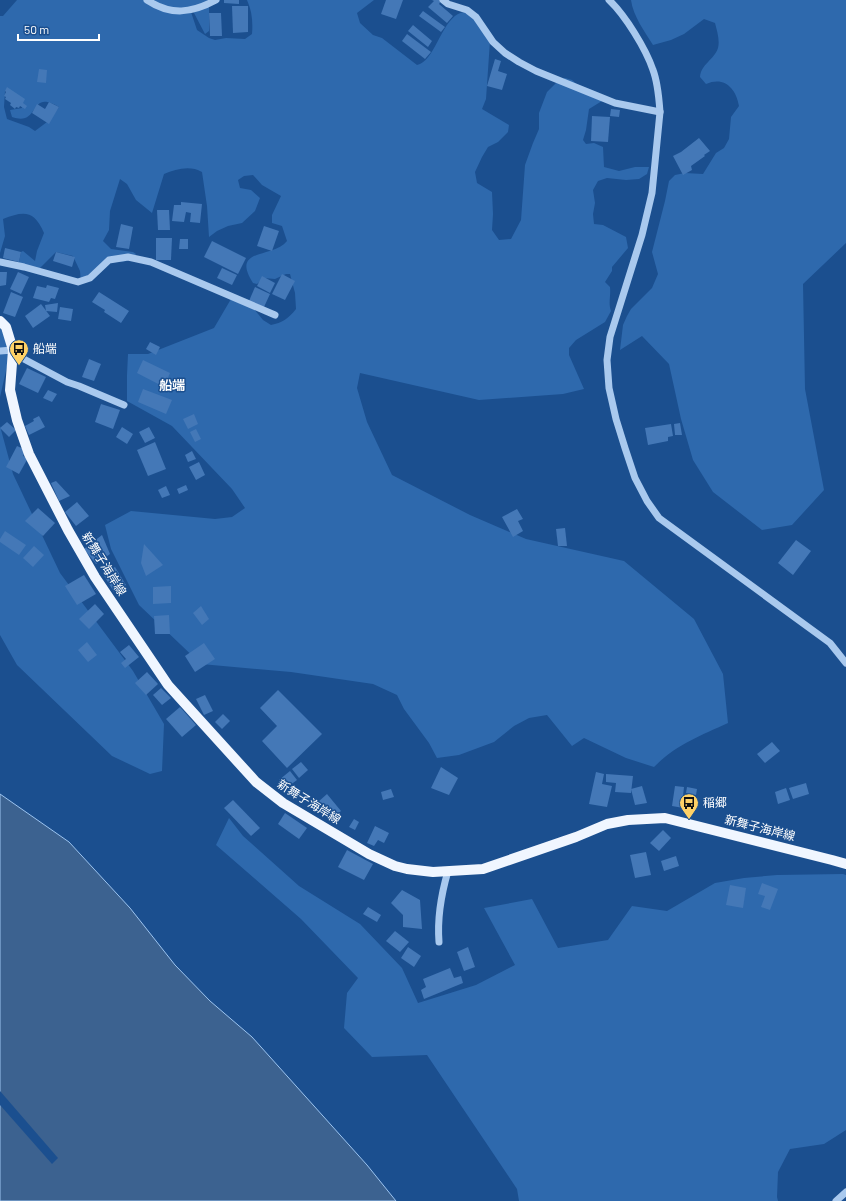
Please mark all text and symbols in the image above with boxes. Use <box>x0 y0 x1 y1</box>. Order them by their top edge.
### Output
scale bar <box>18 16 99 42</box>
text: 50 m <box>24 22 49 36</box>
bus stop icon: 船端 <box>8 338 30 366</box>
place label: 船端 <box>33 341 57 355</box>
district label: 船端 <box>159 377 185 393</box>
street label: 新舞子海岸線 <box>80 529 130 598</box>
street label: 新舞子海岸線 <box>275 776 344 826</box>
bus stop icon: 稲郷 <box>678 792 700 820</box>
place label: 稲郷 <box>703 795 727 809</box>
street label: 新舞子海岸線 <box>724 812 797 843</box>

